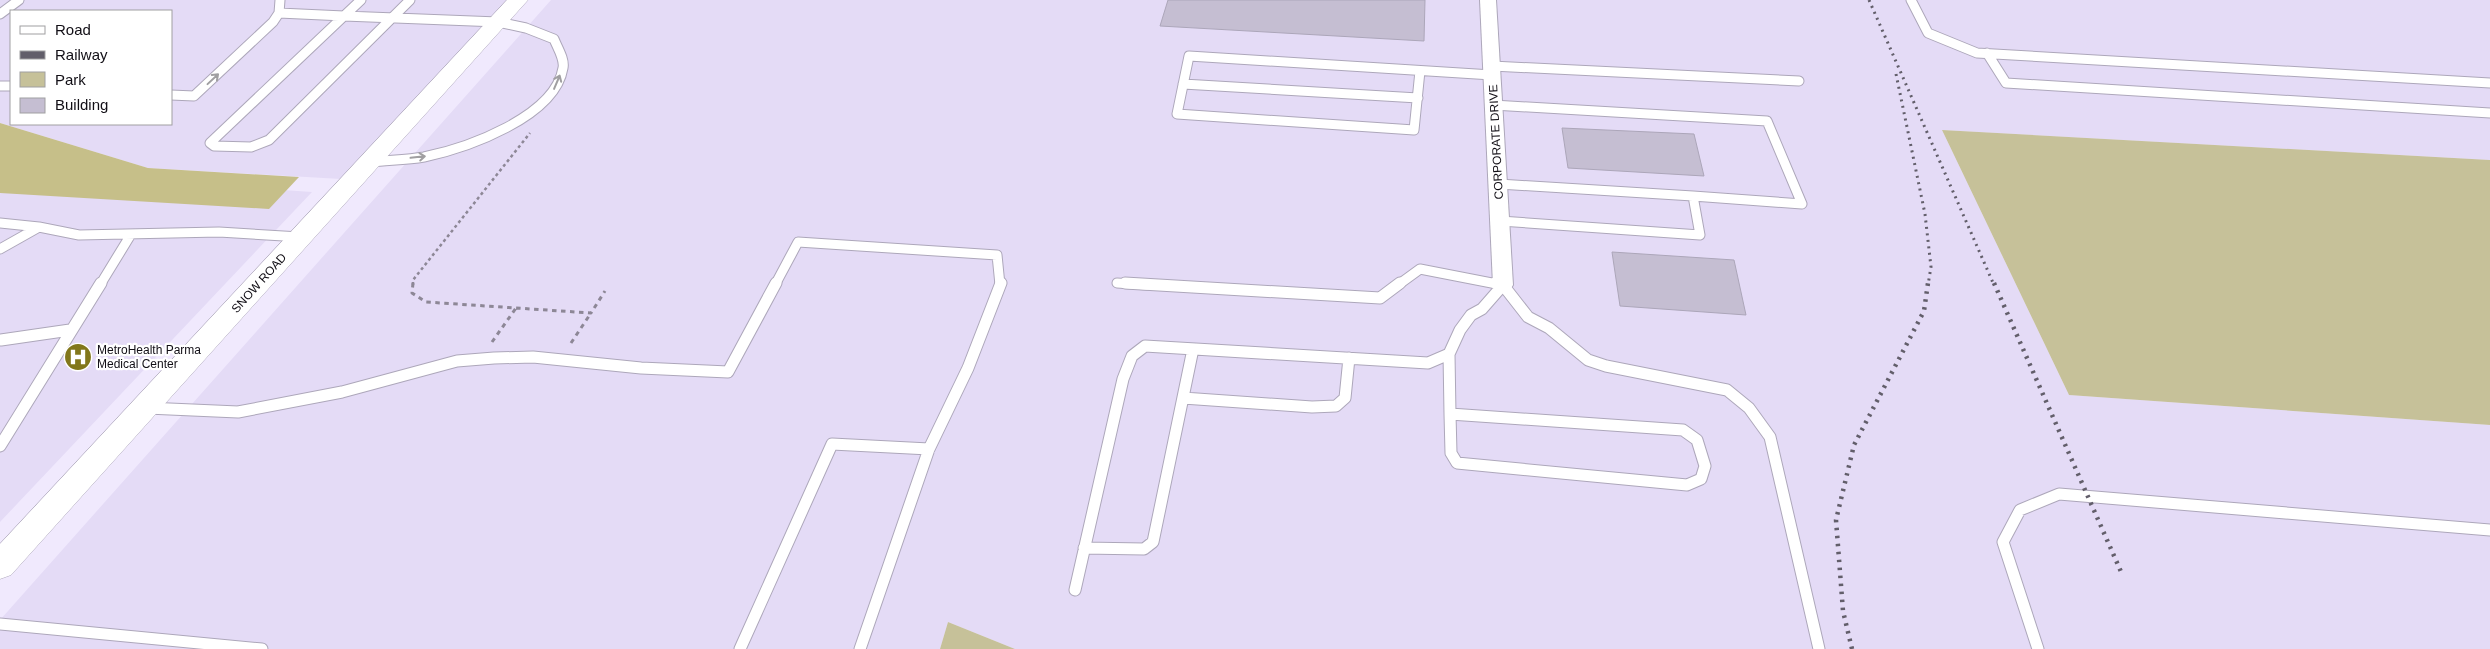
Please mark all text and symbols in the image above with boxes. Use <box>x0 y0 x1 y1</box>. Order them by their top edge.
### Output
legend <box>10 10 172 125</box>
text: Road <box>55 21 91 38</box>
text: Railway <box>55 46 108 63</box>
text: Park <box>55 71 86 88</box>
one-way arrow <box>207 73 219 85</box>
one-way arrow <box>552 75 562 90</box>
street label: CORPORATE DRIVE <box>1486 84 1506 200</box>
text: Building <box>55 96 108 113</box>
one-way arrow <box>410 152 426 162</box>
street label: SNOW ROAD <box>229 250 290 316</box>
hospital icon: MetroHealth Parma Medical Center <box>63 342 93 372</box>
place label: MetroHealth Parma Medical Center <box>97 343 201 371</box>

